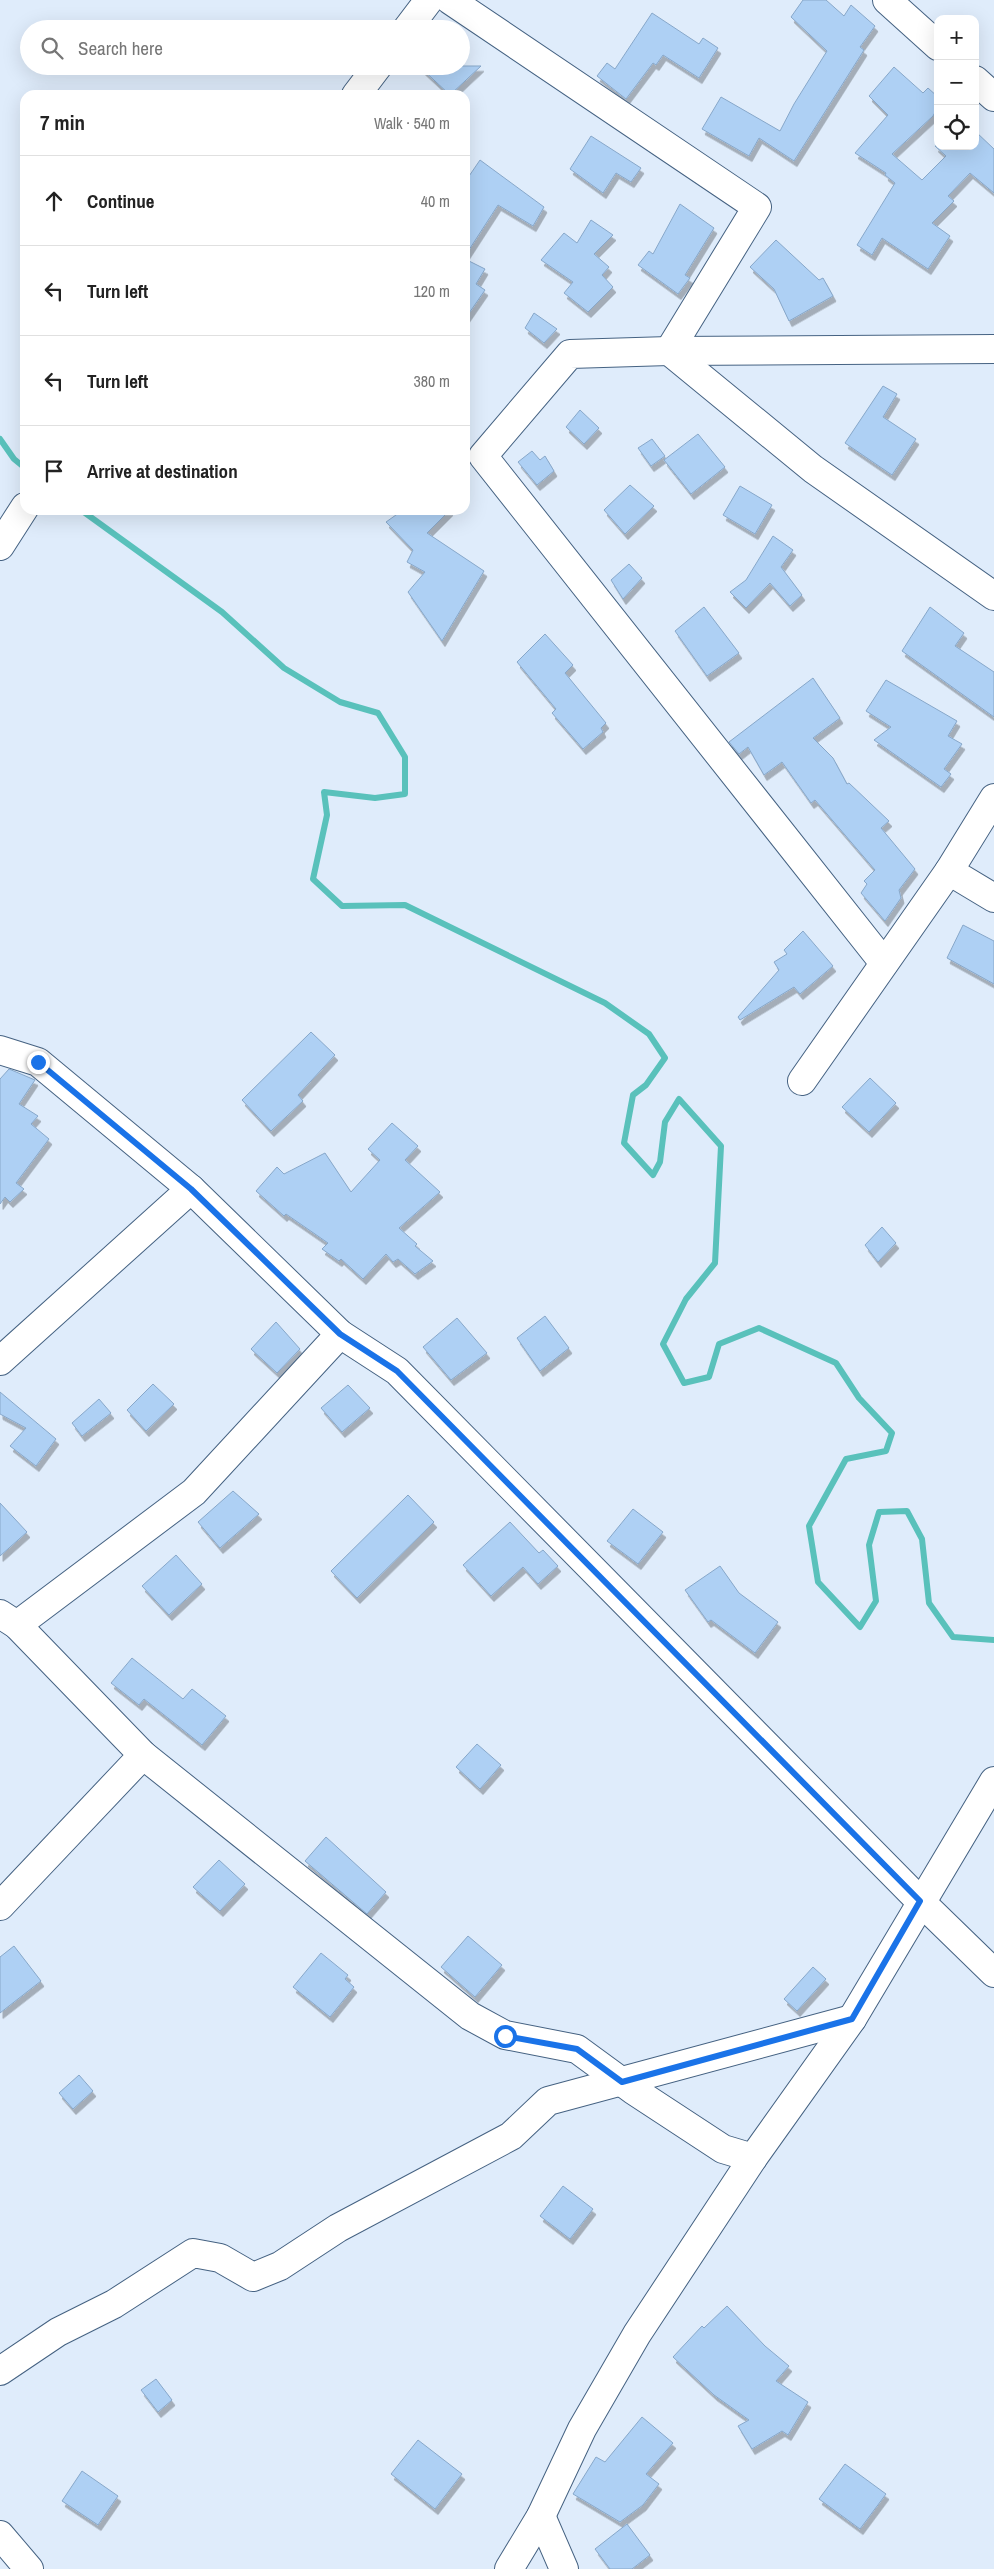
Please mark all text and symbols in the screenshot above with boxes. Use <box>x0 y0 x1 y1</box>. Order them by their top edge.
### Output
map controls <box>934 15 979 150</box>
button: + <box>934 15 979 60</box>
search box <box>20 20 470 75</box>
icon: search <box>38 34 66 62</box>
text: Search here <box>78 35 163 61</box>
button: − <box>934 60 979 105</box>
button: locate <box>934 105 979 150</box>
text: 7 min <box>40 108 85 137</box>
text: Walk · 540 m <box>374 112 450 134</box>
icon: ahead <box>40 187 68 215</box>
text: Continue <box>87 188 155 214</box>
text: 40 m <box>421 190 450 212</box>
icon: left <box>40 277 68 305</box>
text: Turn left <box>87 278 148 304</box>
text: 120 m <box>414 280 450 302</box>
icon: left <box>40 367 68 395</box>
text: Turn left <box>87 368 148 394</box>
text: 380 m <box>414 370 450 392</box>
icon: arrive <box>40 457 68 485</box>
text: Arrive at destination <box>87 458 238 484</box>
route end <box>27 1051 50 1074</box>
route start <box>494 2025 517 2048</box>

